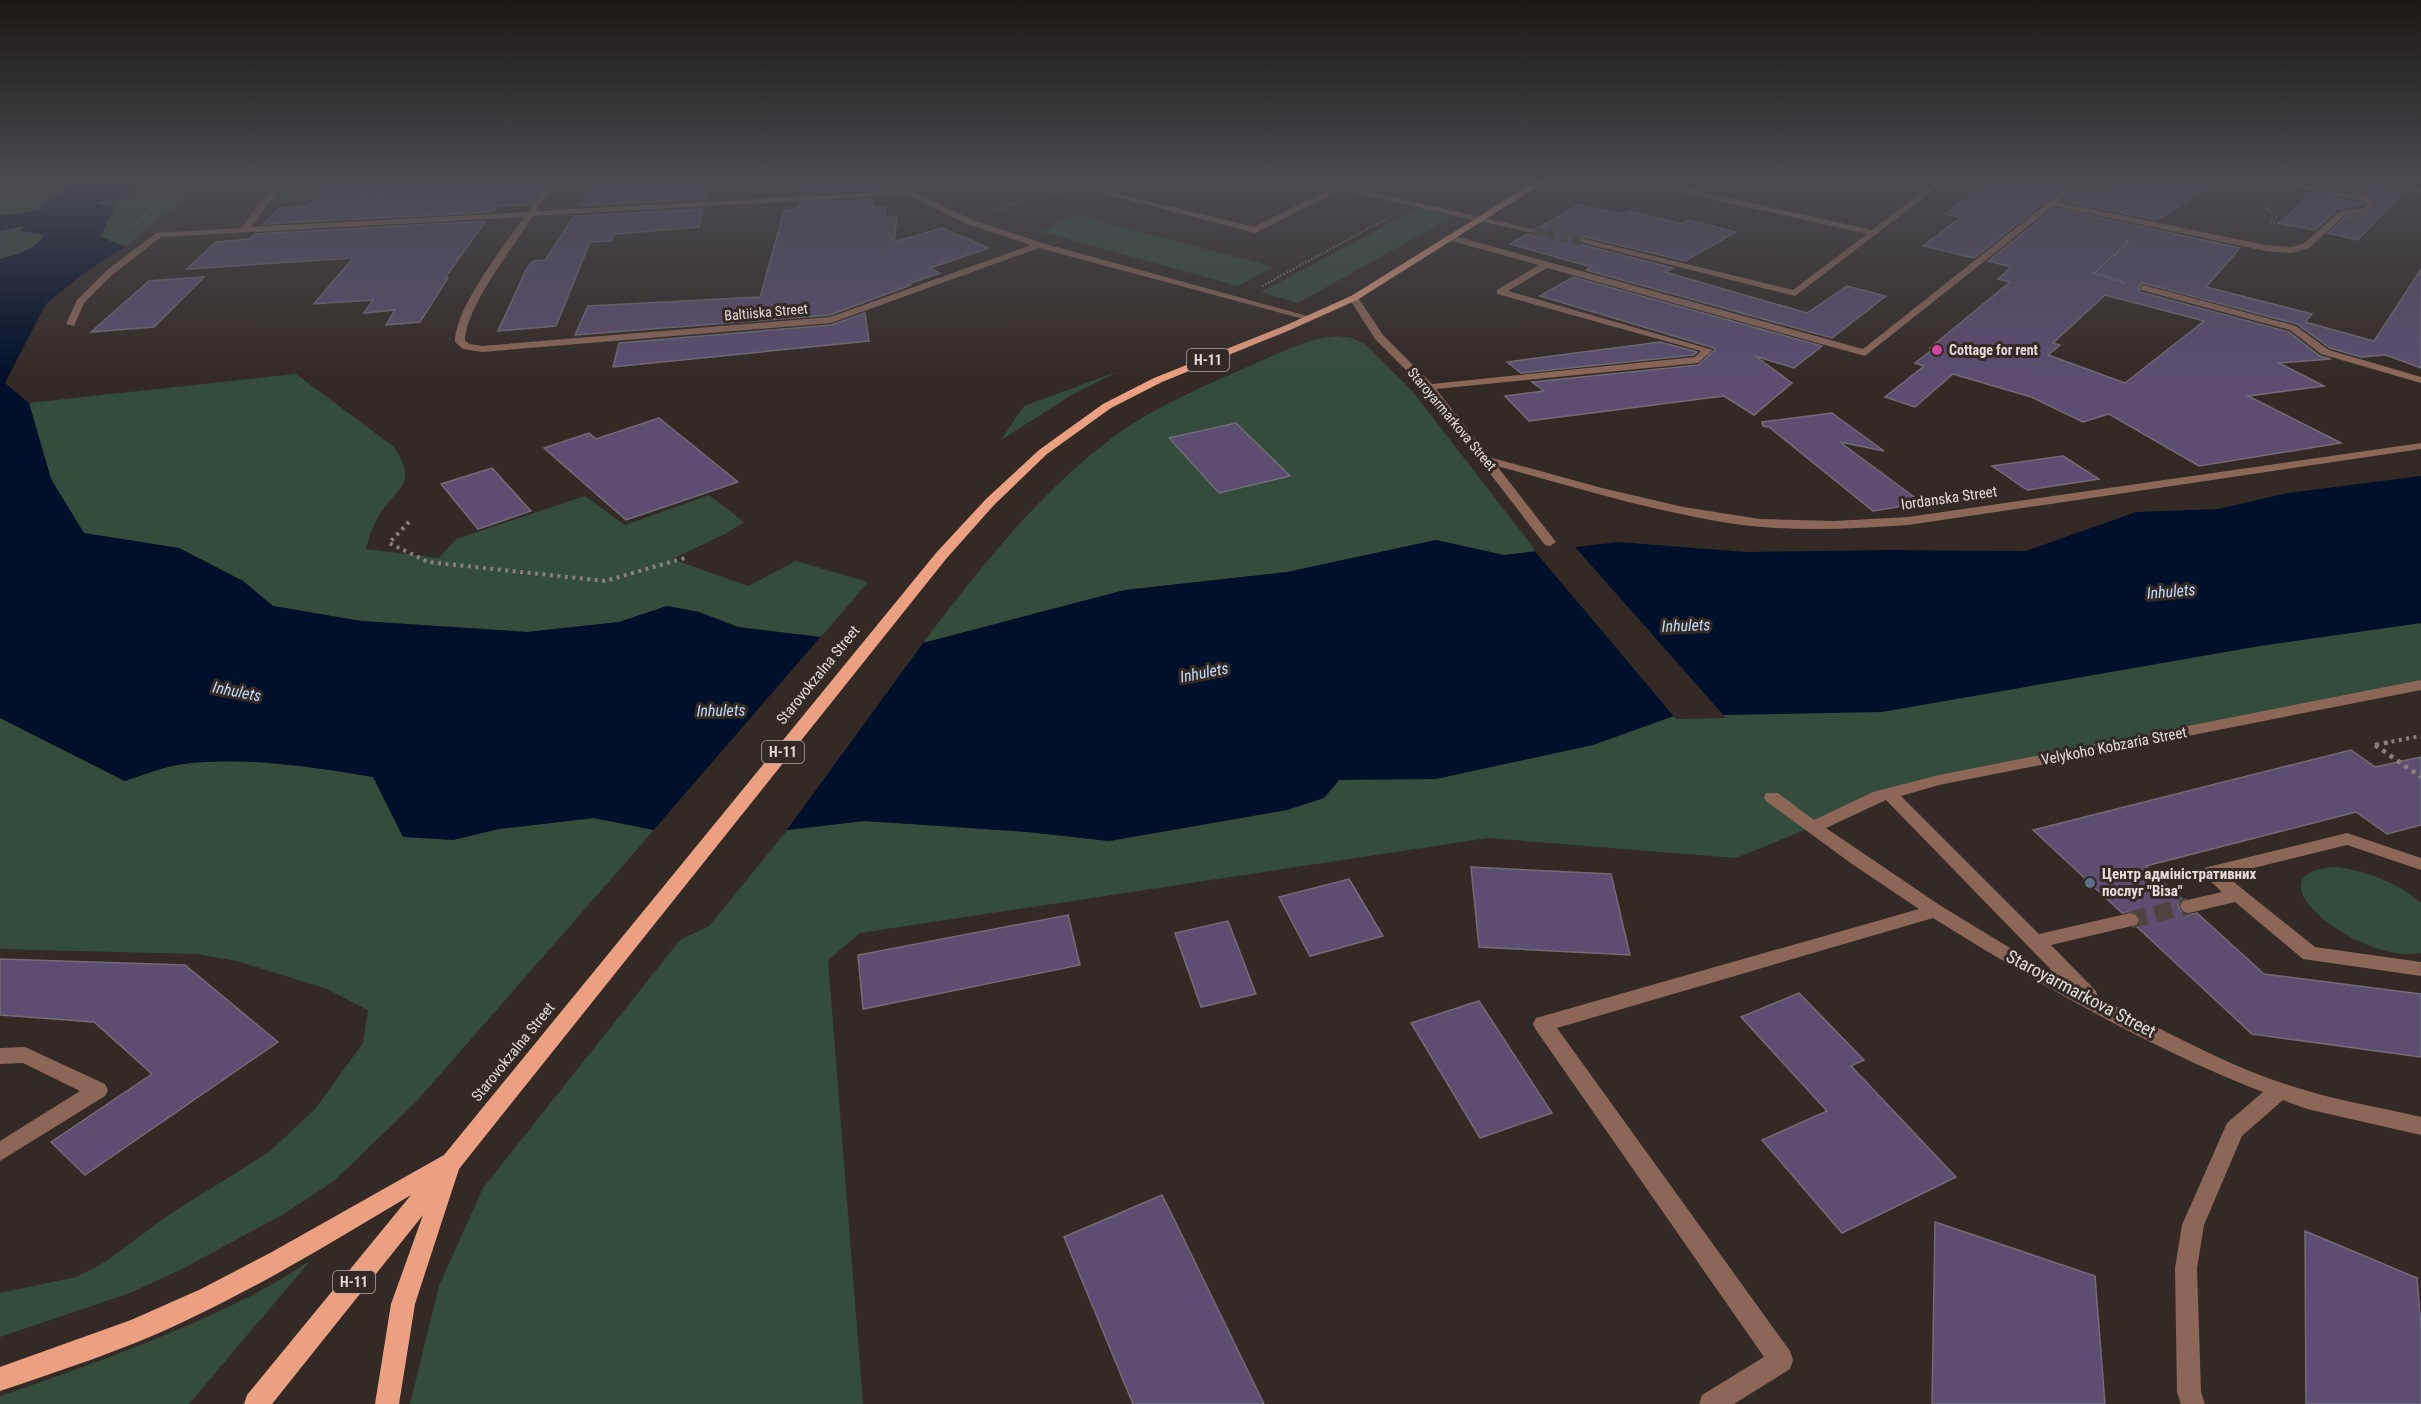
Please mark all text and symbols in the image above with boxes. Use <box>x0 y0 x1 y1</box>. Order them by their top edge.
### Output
street label: Baltiiska Street <box>724 300 808 324</box>
place label: Cottage for rent <box>1949 342 2038 358</box>
marker: Cottage for rent <box>1930 343 1944 357</box>
road number: Н-11 <box>1187 349 1229 371</box>
street label: Staroyarmarkova Street <box>1404 364 1500 474</box>
street label: Iordanska Street <box>1900 482 1998 514</box>
water label: Inhulets <box>2146 580 2196 603</box>
water label: Inhulets <box>1661 615 1711 636</box>
street label: Starovokzalna Street <box>773 622 863 728</box>
water label: Inhulets <box>1178 658 1230 686</box>
water label: Inhulets <box>211 677 263 705</box>
water label: Inhulets <box>696 701 746 720</box>
street label: Velykoho Kobzaria Street <box>2040 723 2188 769</box>
road number: Н-11 <box>762 741 804 763</box>
place label: Центр адміністративних послуг "Віза" <box>2102 865 2257 900</box>
marker: Центр адміністративних послуг "Віза" <box>2083 876 2097 890</box>
street label: Staroyarmarkova Street <box>2003 945 2160 1042</box>
street label: Starovokzalna Street <box>468 999 558 1105</box>
road number: Н-11 <box>333 1271 375 1293</box>

